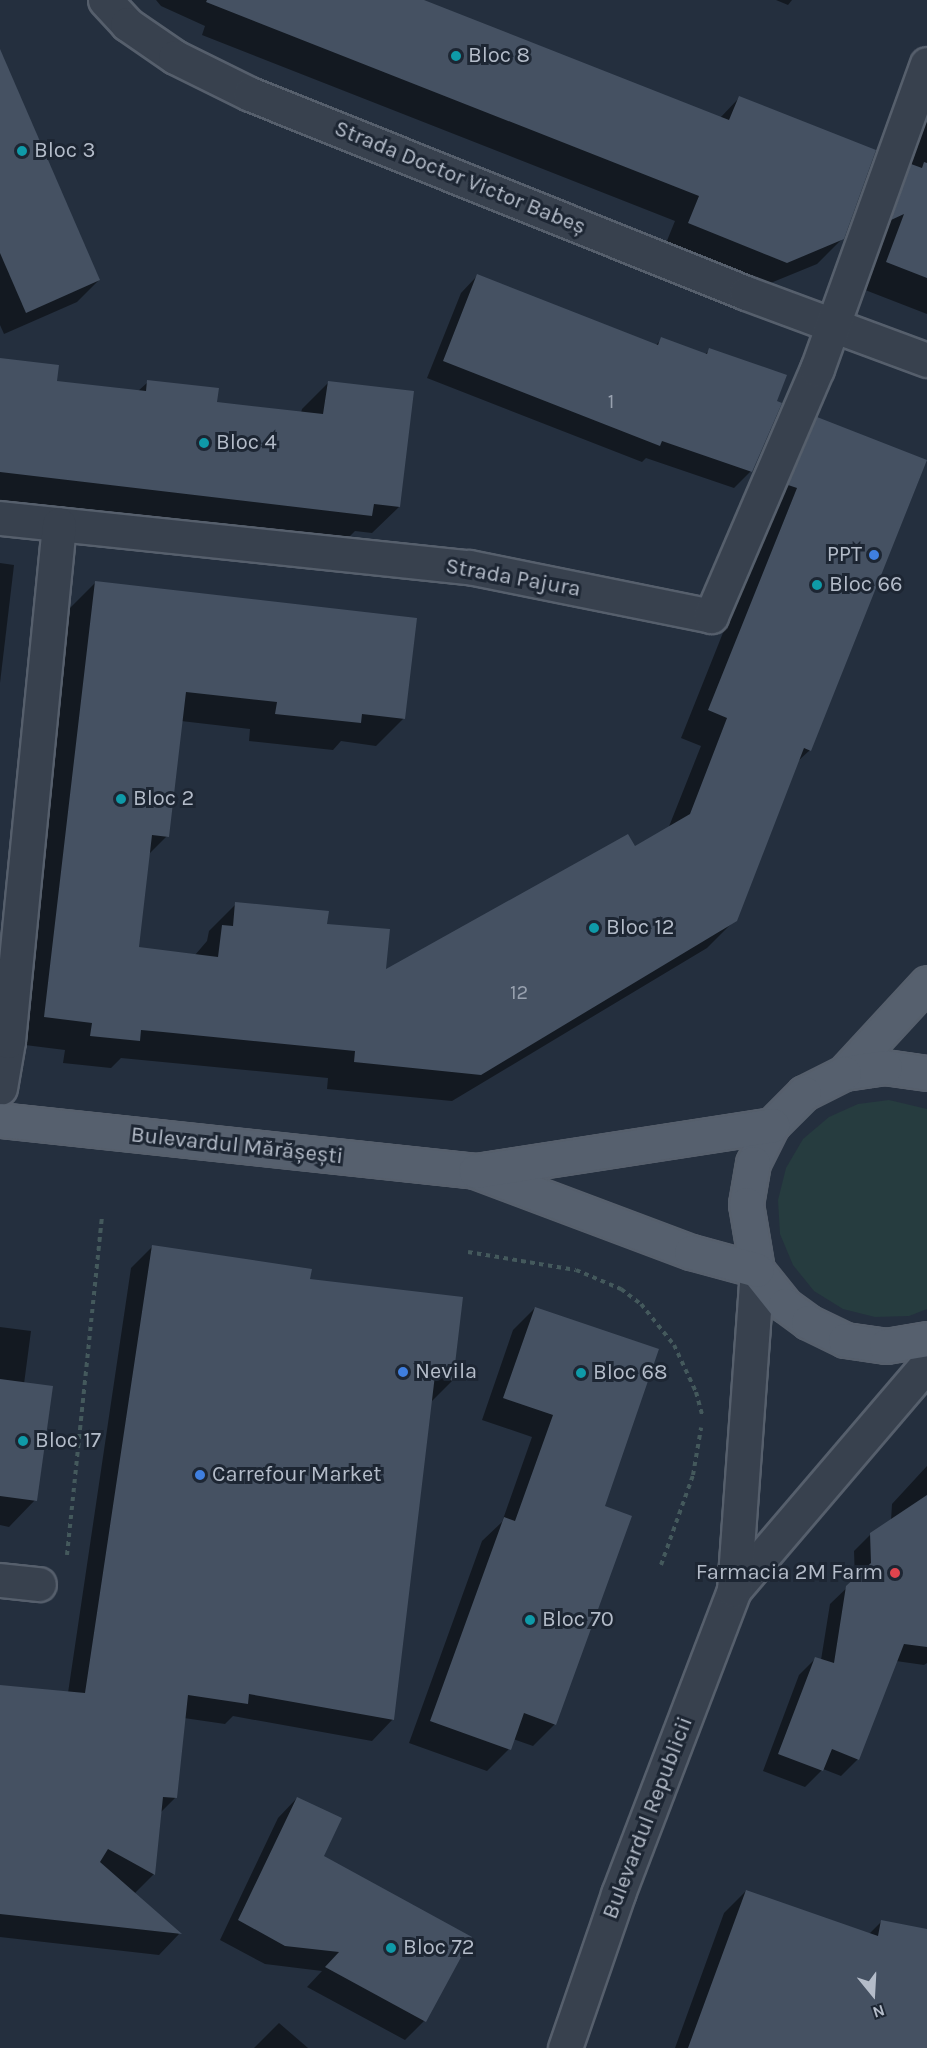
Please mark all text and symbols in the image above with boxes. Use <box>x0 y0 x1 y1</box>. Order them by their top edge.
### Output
place label: Bloc 8 <box>468 43 530 69</box>
marker: Bloc 8 <box>449 49 463 63</box>
street label: Strada Doctor Victor Babeș <box>330 115 590 241</box>
place label: Bloc 3 <box>34 138 95 164</box>
marker: Bloc 3 <box>15 144 29 158</box>
house number: 1 <box>608 389 614 413</box>
place label: Bloc 4 <box>216 430 277 456</box>
marker: Bloc 4 <box>197 436 211 450</box>
place label: PPT <box>827 542 862 568</box>
marker: PPT <box>867 548 881 562</box>
street label: Strada Pajura <box>443 553 583 603</box>
place label: Bloc 66 <box>829 572 903 598</box>
marker: Bloc 66 <box>810 578 824 592</box>
place label: Bloc 2 <box>133 786 194 812</box>
marker: Bloc 2 <box>114 792 128 806</box>
place label: Bloc 12 <box>606 915 674 941</box>
marker: Bloc 12 <box>587 921 601 935</box>
house number: 12 <box>510 980 528 1004</box>
street label: Bulevardul Mărășești <box>130 1122 344 1170</box>
place label: Nevila <box>415 1359 477 1385</box>
place label: Bloc 68 <box>593 1360 668 1386</box>
marker: Nevila <box>396 1365 410 1379</box>
marker: Bloc 68 <box>574 1366 588 1380</box>
place label: Bloc 17 <box>35 1428 101 1454</box>
marker: Bloc 17 <box>16 1434 30 1448</box>
place label: Carrefour Market <box>212 1462 382 1488</box>
marker: Carrefour Market <box>193 1468 207 1482</box>
place label: Farmacia 2M Farm <box>696 1560 883 1586</box>
marker: Farmacia 2M Farm <box>888 1566 902 1580</box>
place label: Bloc 70 <box>542 1607 614 1633</box>
marker: Bloc 70 <box>523 1613 537 1627</box>
street label: Bulevardul Republicii <box>597 1713 699 1923</box>
place label: Bloc 72 <box>403 1935 475 1961</box>
marker: Bloc 72 <box>384 1941 398 1955</box>
north arrow <box>843 1964 903 2024</box>
text: N <box>870 2001 887 2022</box>

